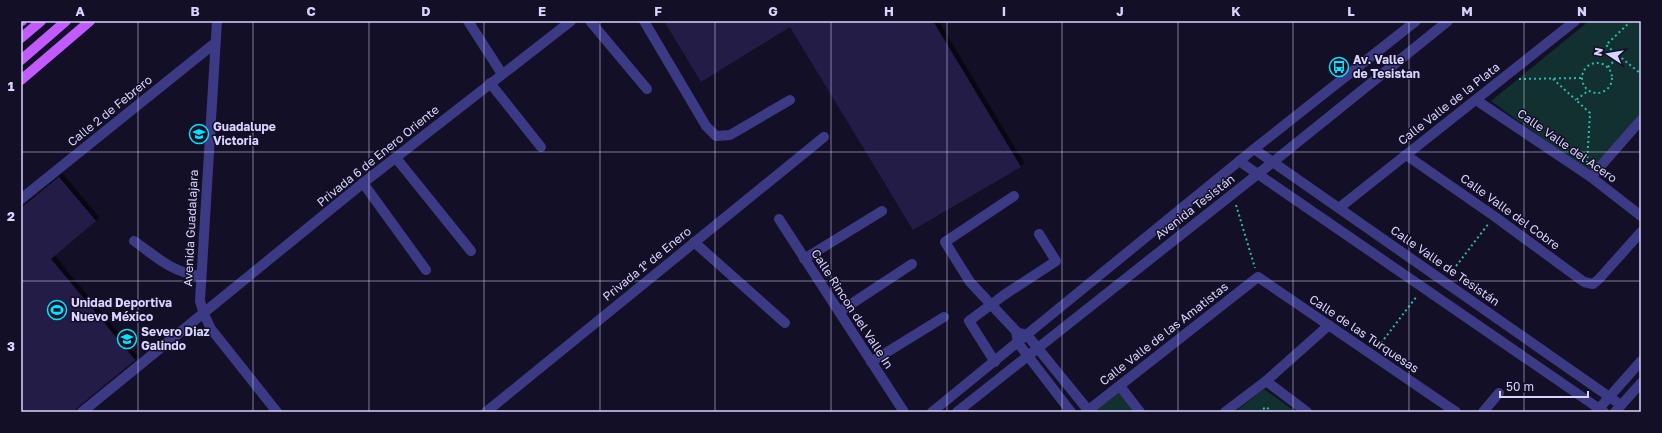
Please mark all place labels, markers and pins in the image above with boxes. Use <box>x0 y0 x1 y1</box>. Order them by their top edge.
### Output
place label: Av. Valle de Tesistan <box>1353 52 1420 81</box>
bus stop icon: Av. Valle de Tesistan <box>1328 56 1350 78</box>
place label: Guadalupe Victoria <box>213 119 276 148</box>
school or university icon: Guadalupe Victoria <box>188 123 210 145</box>
place label: Unidad Deportiva Nuevo México <box>71 295 172 324</box>
sports icon: Unidad Deportiva Nuevo México <box>46 299 68 321</box>
place label: Severo Diaz Galindo <box>141 324 210 353</box>
school or university icon: Severo Diaz Galindo <box>116 328 138 350</box>

